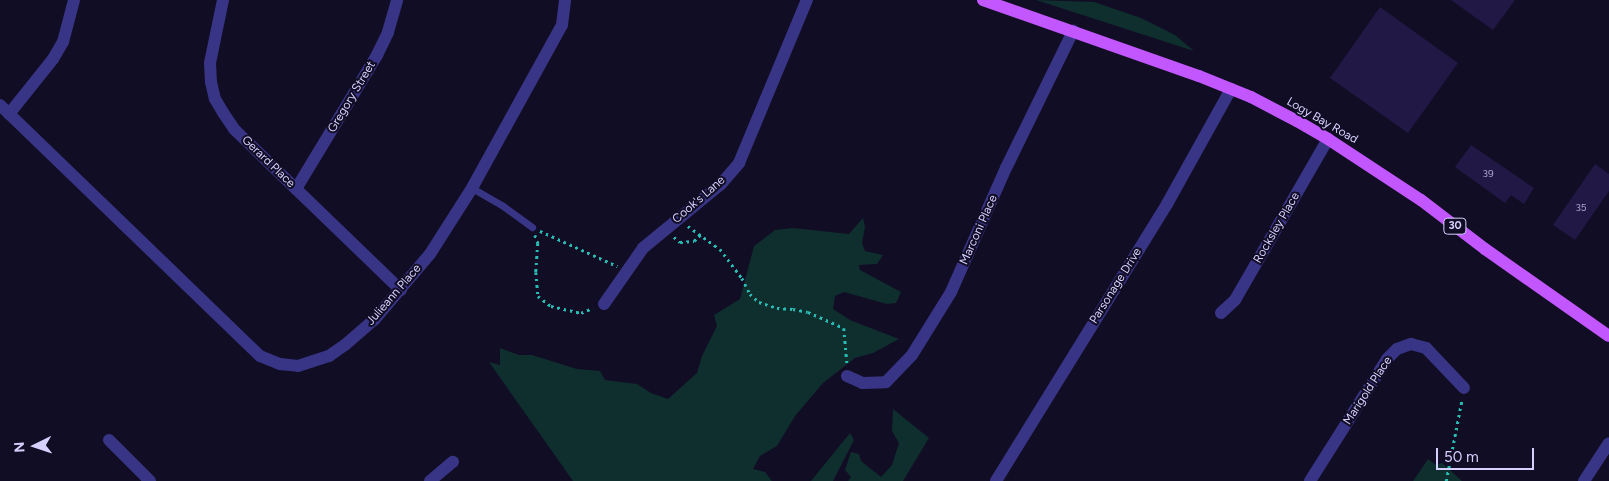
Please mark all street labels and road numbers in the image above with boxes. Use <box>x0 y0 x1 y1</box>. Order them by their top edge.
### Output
street label: Gregory Street <box>325 59 379 135</box>
street label: Logy Bay Road <box>1284 95 1360 147</box>
street label: Gerard Place <box>238 133 298 191</box>
street label: Cook's Lane <box>670 173 728 227</box>
street label: Rocksley Place <box>1251 190 1303 266</box>
street label: Marconi Place <box>957 193 1001 267</box>
road number: 30 <box>1442 218 1468 235</box>
street label: Parsonage Drive <box>1087 245 1145 327</box>
street label: Julieann Place <box>364 262 424 328</box>
street label: Marigold Place <box>1341 354 1395 428</box>

